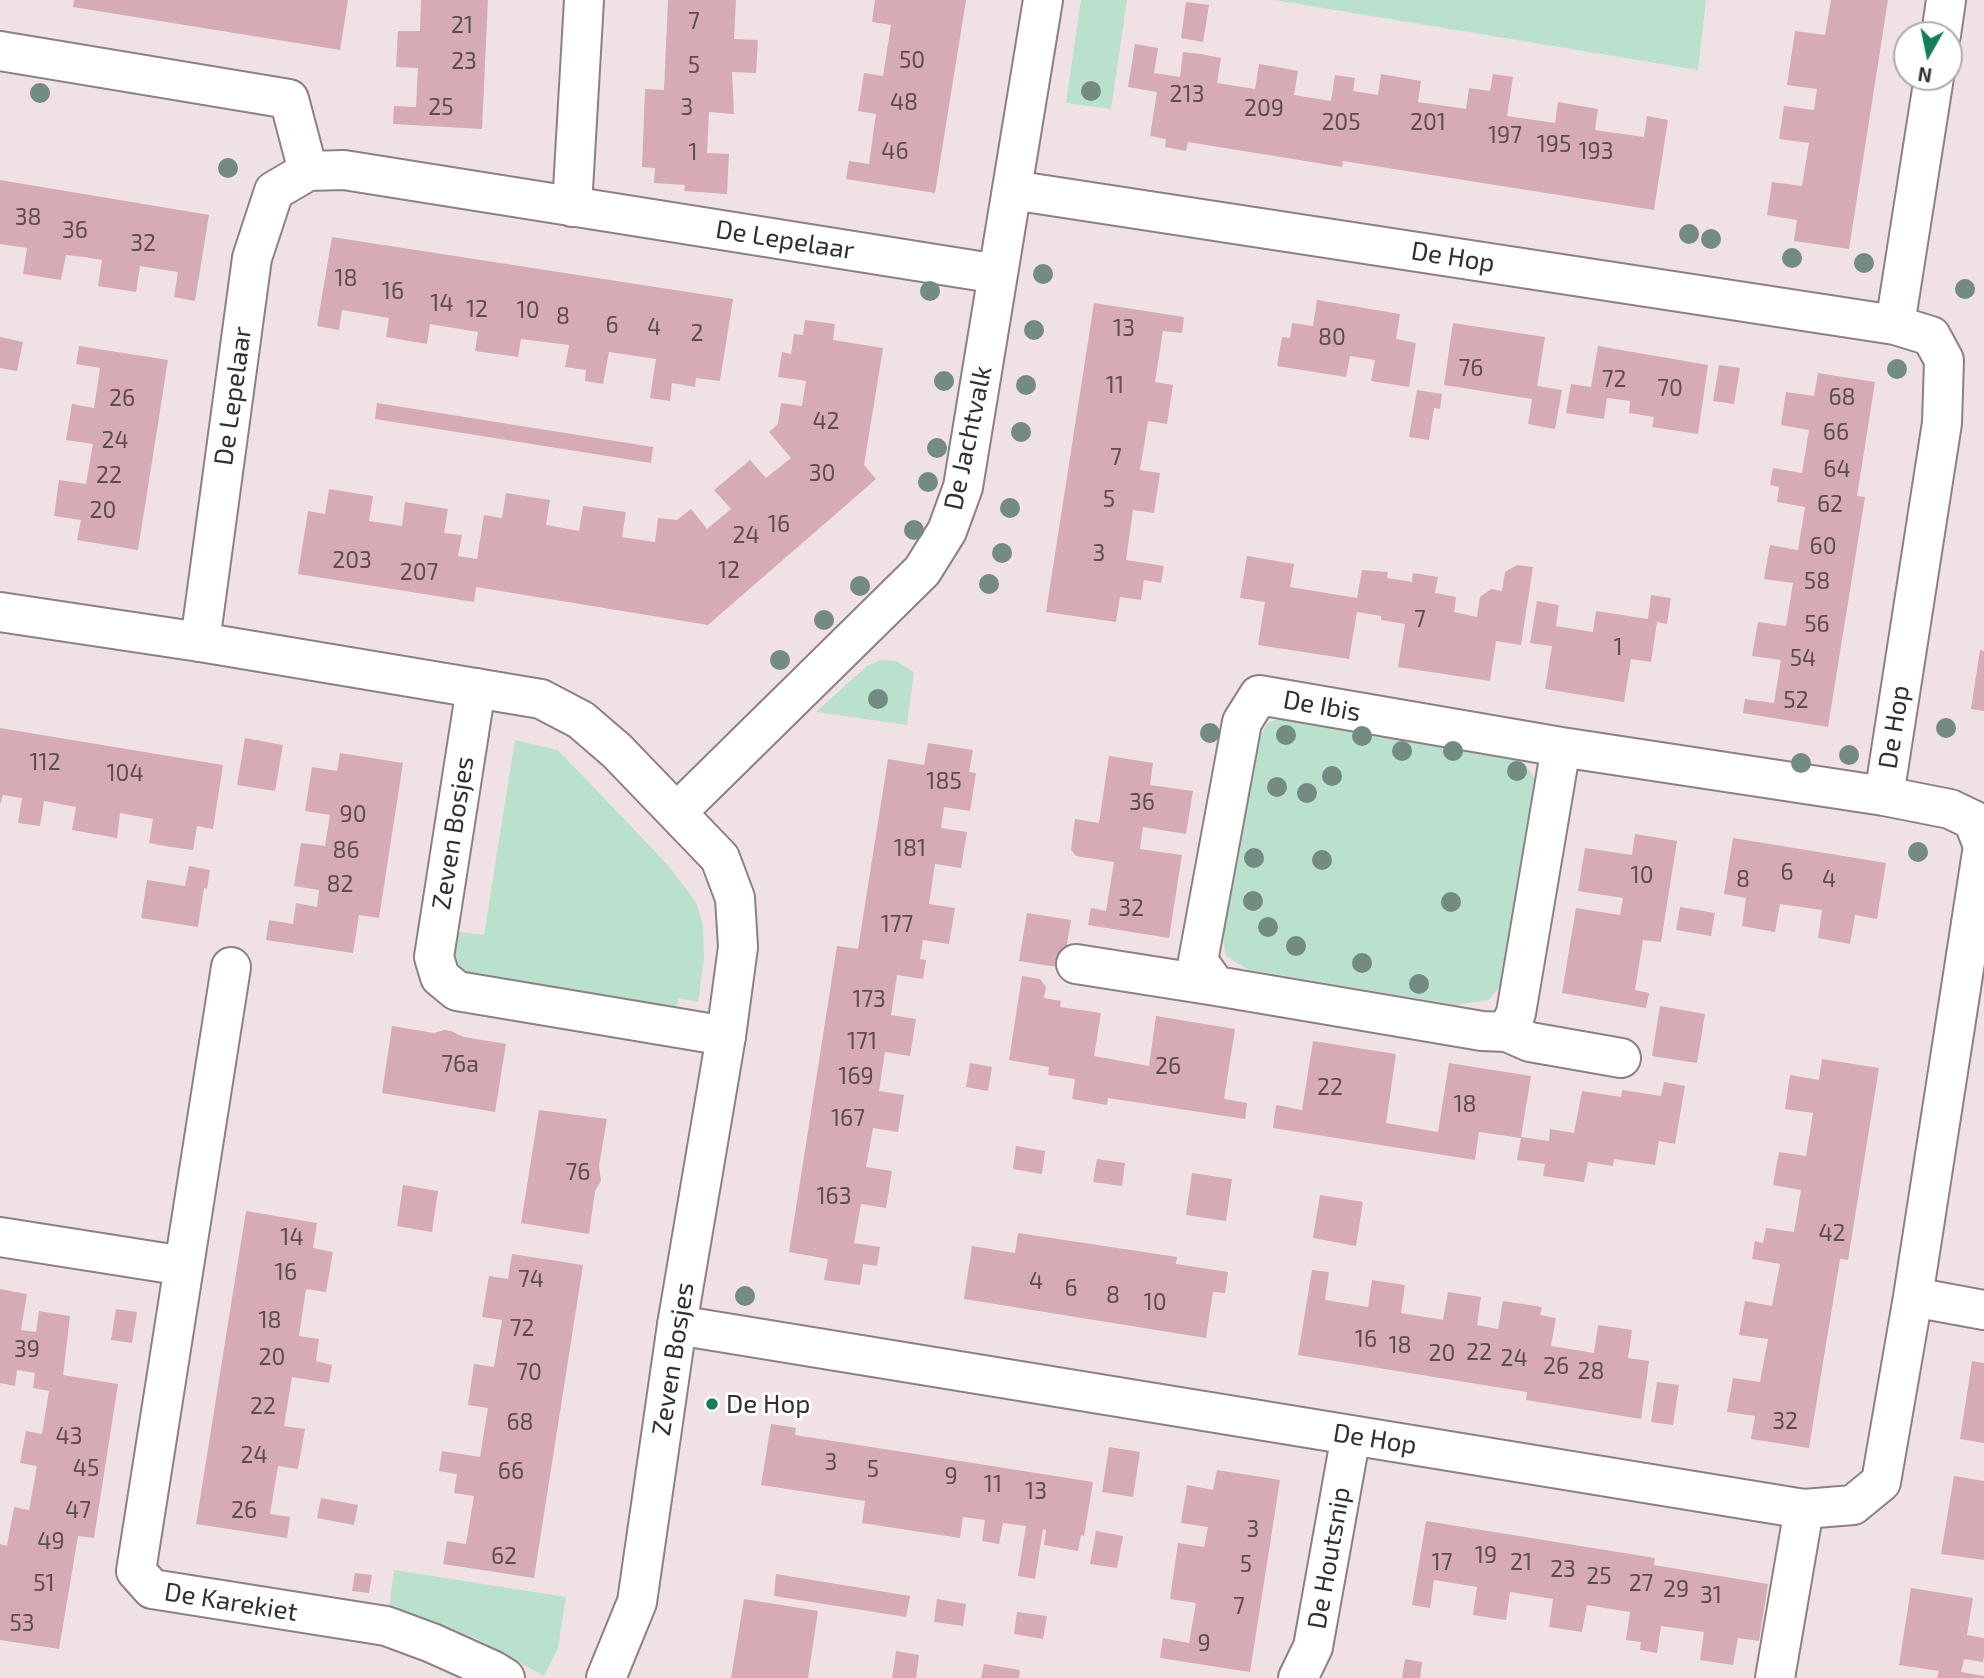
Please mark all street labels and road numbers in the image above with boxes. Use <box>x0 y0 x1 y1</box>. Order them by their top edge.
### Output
street label: De Lepelaar <box>713 214 857 266</box>
street label: De Hop <box>1409 235 1497 279</box>
street label: De Lepelaar <box>208 324 258 468</box>
street label: De Jachtvalk <box>937 363 999 513</box>
street label: De Hop <box>1872 683 1916 771</box>
street label: De Ibis <box>1281 684 1363 728</box>
street label: Zeven Bosjes <box>425 754 481 912</box>
street label: Zeven Bosjes <box>645 1280 701 1438</box>
street label: De Hop <box>1331 1417 1419 1461</box>
street label: De Houtsnip <box>1301 1485 1357 1631</box>
street label: De Karekiet <box>162 1576 300 1628</box>

